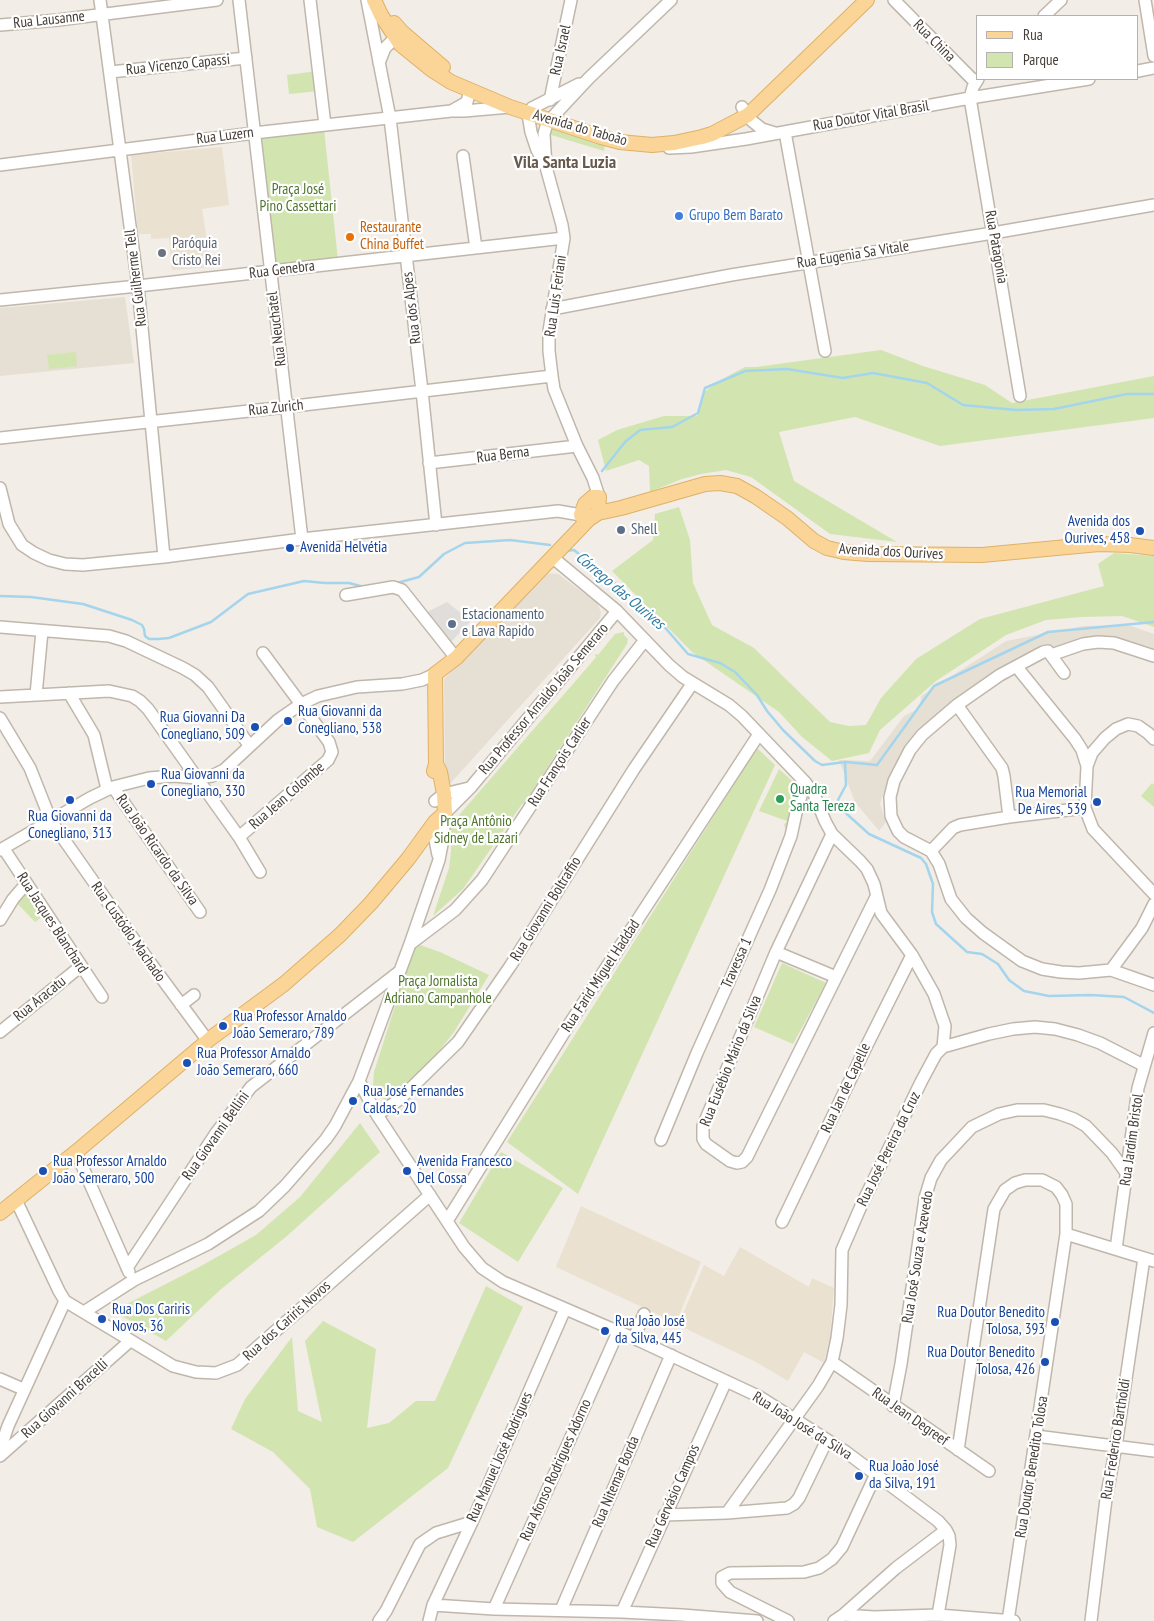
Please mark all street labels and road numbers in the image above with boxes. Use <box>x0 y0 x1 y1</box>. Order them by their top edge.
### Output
street label: Rua Lausanne <box>12 7 86 33</box>
street label: Rua China <box>909 16 959 66</box>
street label: Rua Israel <box>547 23 575 77</box>
street label: Rua Vicenzo Capassi <box>125 51 231 79</box>
street label: Rua Doutor Vital Brasil <box>812 97 930 135</box>
street label: Avenida do Taboão <box>531 106 629 150</box>
street label: Rua Luzern <box>195 124 255 148</box>
street label: Rua Patagonia <box>981 209 1011 285</box>
street label: Rua Guilherme Tell <box>121 228 151 328</box>
street label: Rua Eugenia Sa Vitale <box>796 237 910 273</box>
street label: Rua Luis Feriani <box>541 254 571 338</box>
street label: Rua Genebra <box>248 257 316 283</box>
street label: Rua dos Alpes <box>399 271 425 345</box>
street label: Rua Neuchatel <box>263 291 291 367</box>
street label: Rua Zurich <box>248 396 304 420</box>
street label: Rua Berna <box>476 443 530 467</box>
street label: Avenida dos Ourives <box>838 540 944 564</box>
street label: Rua Professor Arnaldo João Semeraro <box>475 620 613 778</box>
street label: Rua François Carlier <box>524 714 596 810</box>
street label: Rua Jean Colombe <box>246 758 328 834</box>
street label: Rua João Ricardo da Silva <box>112 791 202 909</box>
street label: Rua Giovanni Boltraffio <box>507 854 585 964</box>
street label: Rua Jacques Blanchard <box>13 869 91 977</box>
street label: Rua Custódio Machado <box>87 879 169 985</box>
street label: Rua Farid Miguel Haddad <box>558 916 644 1036</box>
street label: Travessa 1 <box>718 935 756 991</box>
street label: Rua Aracatu <box>10 972 70 1026</box>
street label: Rua Eusébio Mário da Silva <box>696 993 766 1129</box>
street label: Rua Jan de Capelle <box>817 1040 875 1136</box>
street label: Rua Giovanni Bellini <box>179 1088 253 1184</box>
street label: Rua José Pereira da Cruz <box>853 1089 925 1209</box>
street label: Rua Jardim Bristol <box>1117 1093 1147 1187</box>
street label: Rua José Souza e Azevedo <box>899 1190 937 1324</box>
street label: Rua dos Cariris Novos <box>240 1277 334 1365</box>
street label: Rua Giovanni Bracelli <box>18 1356 112 1442</box>
street label: Rua Frederico Bartholdi <box>1098 1377 1134 1501</box>
street label: Rua Jean Degreef <box>868 1384 952 1450</box>
street label: Rua João José da Silva <box>749 1388 855 1464</box>
street label: Rua Manuel José Rodrigues <box>463 1389 537 1525</box>
street label: Rua Doutor Benedito Tolosa <box>1012 1395 1052 1539</box>
street label: Rua Afonso Rodrigues Adorno <box>517 1396 595 1544</box>
street label: Rua Nitemar Borda <box>589 1434 643 1530</box>
street label: Rua Gervásio Campos <box>642 1442 704 1550</box>

